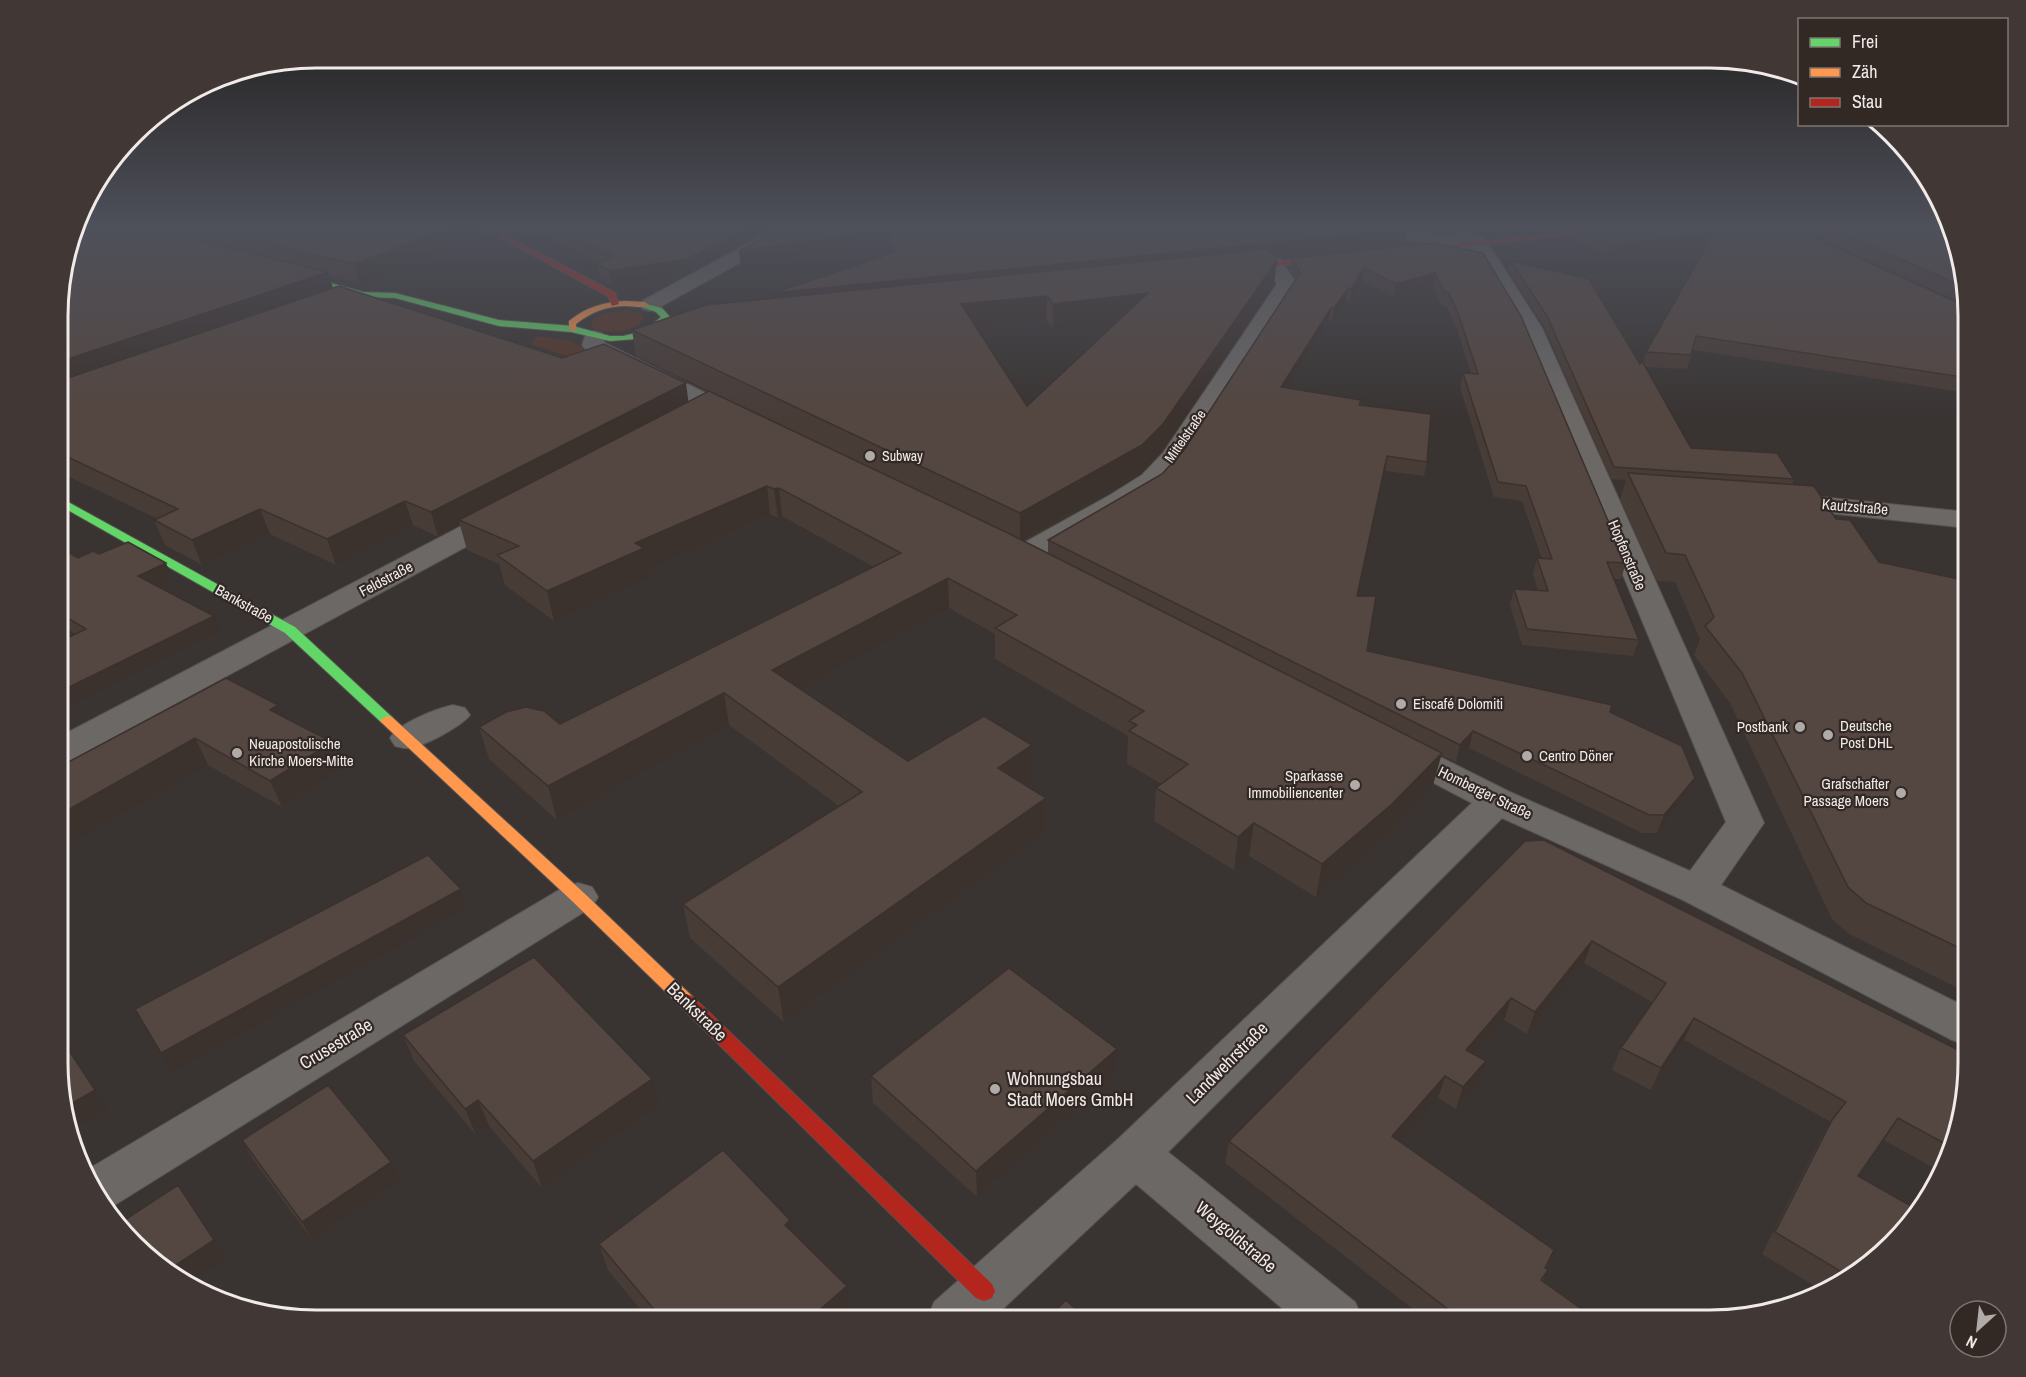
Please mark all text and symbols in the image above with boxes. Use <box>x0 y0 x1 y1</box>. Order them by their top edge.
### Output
legend <box>1798 18 2008 126</box>
text: Frei <box>1852 29 1878 54</box>
text: Zäh <box>1852 59 1877 84</box>
text: Stau <box>1852 89 1882 114</box>
street label: Mittelstraße <box>1160 406 1210 466</box>
place label: Subway <box>882 447 923 465</box>
marker: Subway <box>863 449 877 463</box>
street label: Kautzstraße <box>1821 493 1889 520</box>
street label: Hopfenstraße <box>1603 516 1652 593</box>
street label: Feldstraße <box>355 556 417 601</box>
street label: Bankstraße <box>212 579 277 628</box>
place label: Eiscafé Dolomiti <box>1413 693 1503 714</box>
marker: Eiscafé Dolomiti <box>1394 697 1408 711</box>
place label: Deutsche Post DHL <box>1840 715 1893 753</box>
place label: Postbank <box>1737 716 1789 737</box>
marker: Postbank <box>1793 720 1807 734</box>
marker: Deutsche Post DHL <box>1821 728 1835 742</box>
place label: Neuapostolische Kirche Moers-Mitte <box>249 733 354 771</box>
place label: Centro Döner <box>1539 745 1613 766</box>
marker: Neuapostolische Kirche Moers-Mitte <box>230 746 244 760</box>
marker: Centro Döner <box>1520 749 1534 763</box>
street label: Homberger Straße <box>1435 761 1536 824</box>
place label: Sparkasse Immobiliencenter <box>1248 765 1343 803</box>
place label: Grafschafter Passage Moers <box>1804 773 1889 811</box>
marker: Sparkasse Immobiliencenter <box>1348 778 1362 792</box>
marker: Grafschafter Passage Moers <box>1894 786 1908 800</box>
street label: Bankstraße <box>662 976 733 1047</box>
street label: Crusestraße <box>295 1012 377 1075</box>
street label: Landwehrstraße <box>1180 1016 1273 1109</box>
place label: Wohnungsbau Stadt Moers GmbH <box>1007 1066 1133 1112</box>
marker: Wohnungsbau Stadt Moers GmbH <box>988 1082 1002 1096</box>
street label: Weygoldstraße <box>1190 1195 1282 1278</box>
north arrow <box>1948 1299 2008 1359</box>
text: N <box>1962 1330 1980 1354</box>

